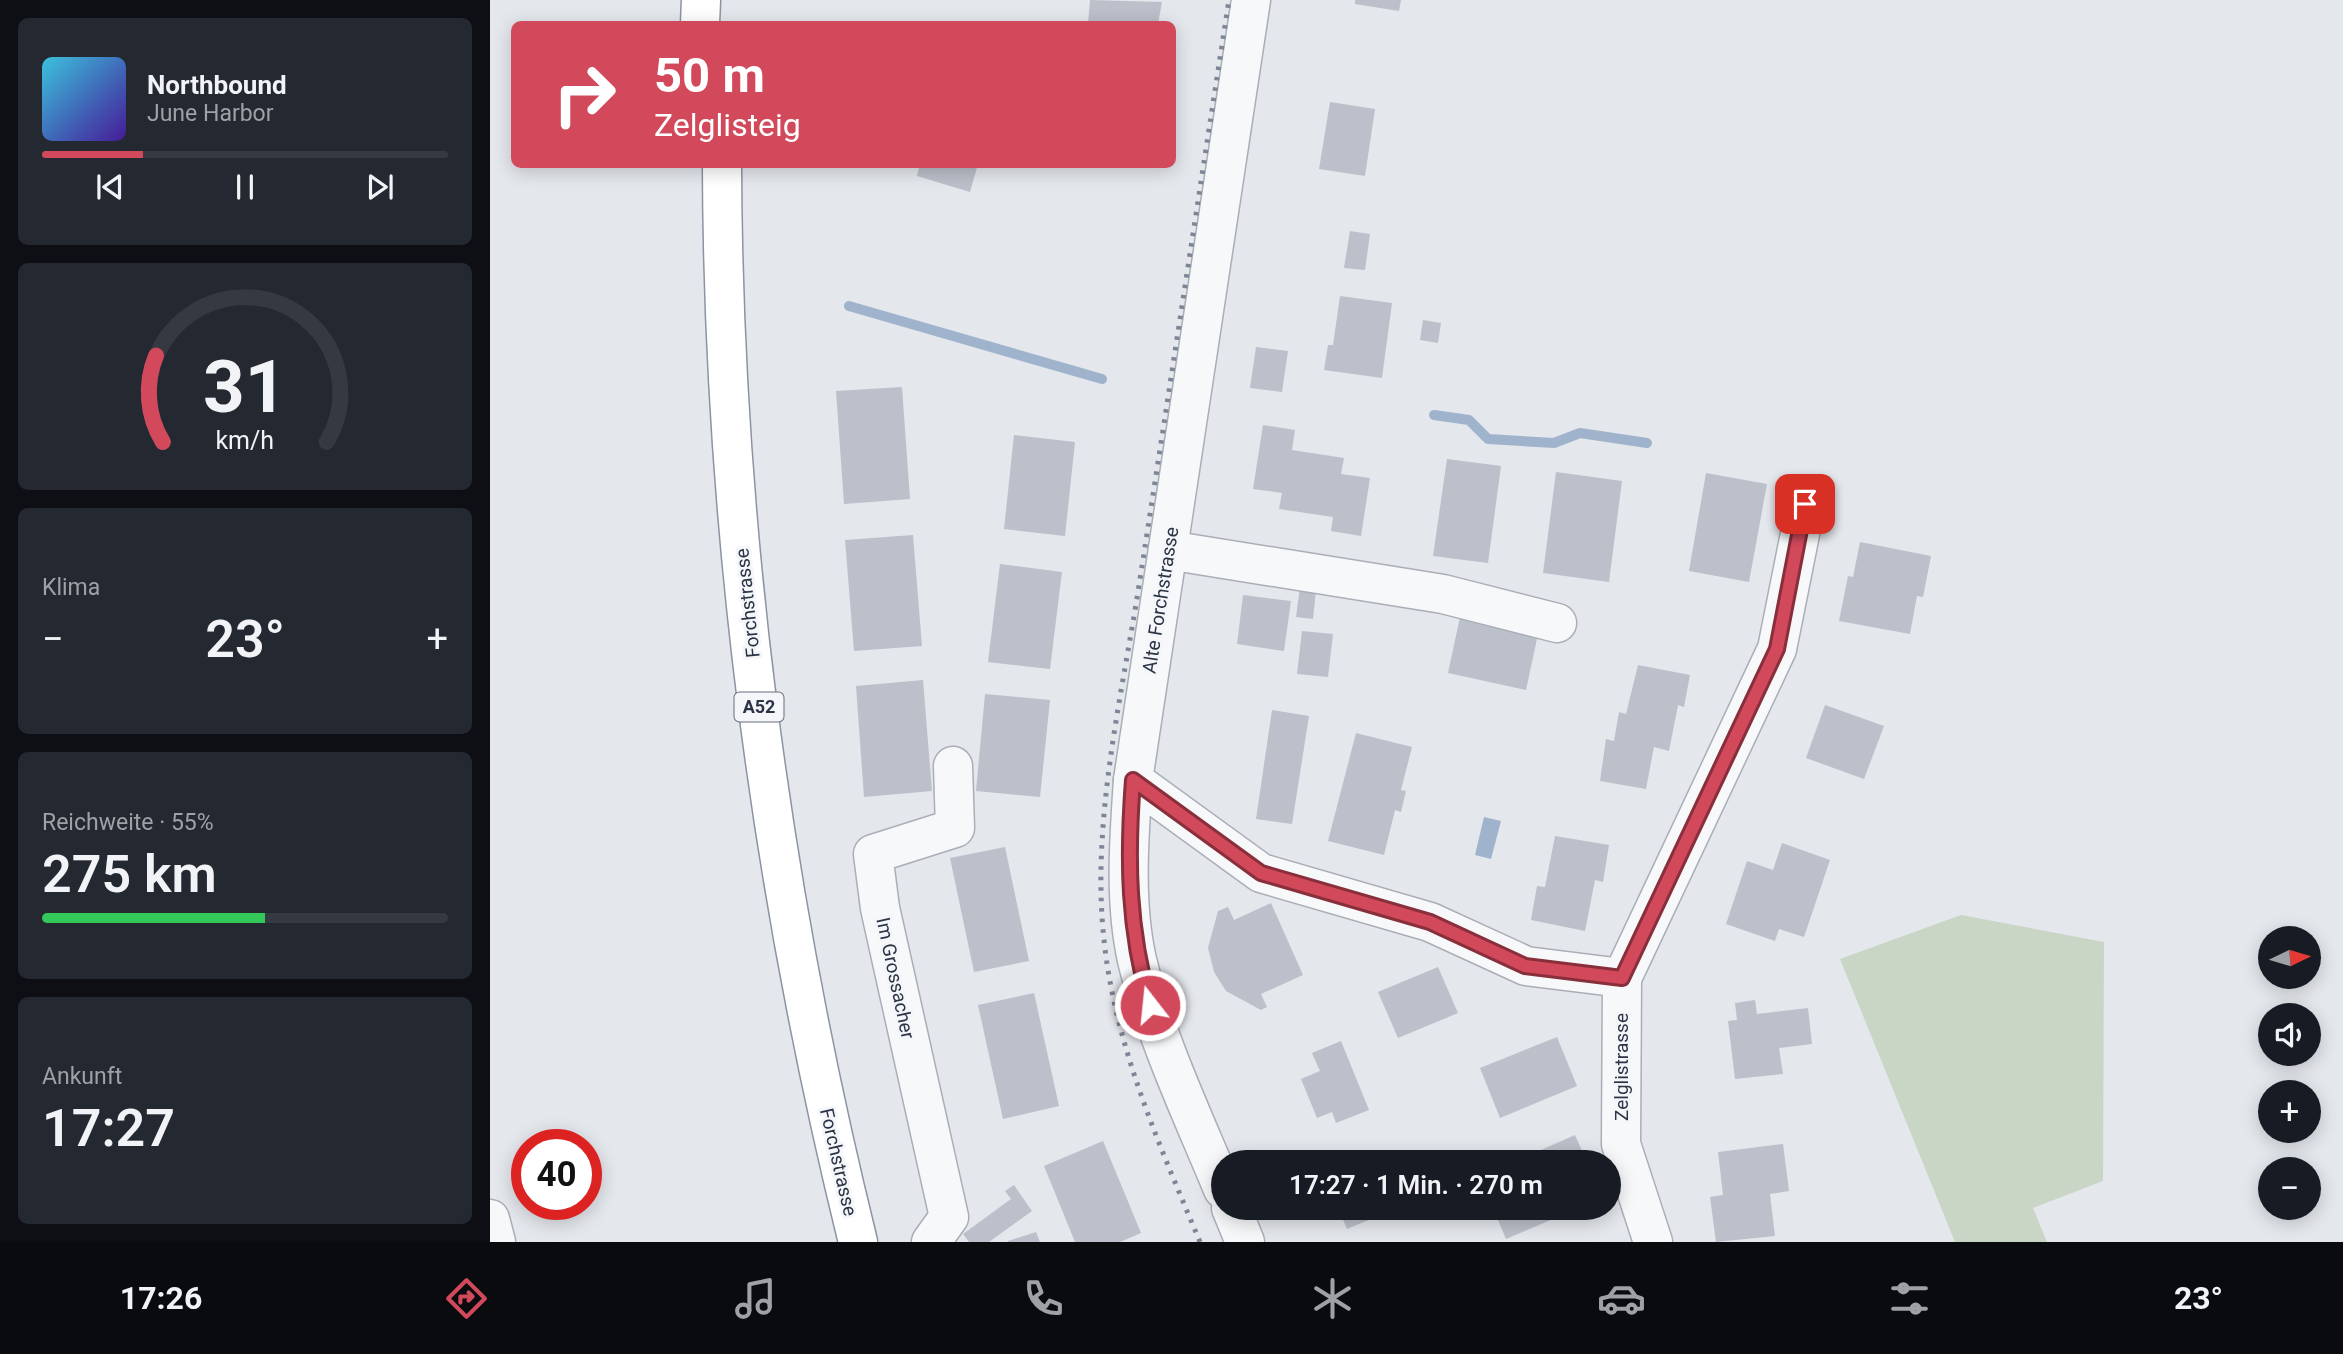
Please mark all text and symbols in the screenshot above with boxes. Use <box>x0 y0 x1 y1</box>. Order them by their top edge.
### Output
text: 50 m <box>654 47 765 104</box>
icon: right <box>539 49 630 140</box>
text: Northbound <box>147 70 287 100</box>
text: June Harbor <box>147 100 274 127</box>
text: Zelglisteig <box>654 106 801 144</box>
icon: previous <box>91 168 129 206</box>
icon: pause <box>226 168 264 206</box>
icon: next <box>361 168 399 206</box>
text: 31 <box>203 345 287 431</box>
text: km/h <box>216 426 274 455</box>
pin <box>1775 474 1835 534</box>
icon: arrive <box>1786 485 1824 523</box>
street label: Alte Forchstrasse <box>1138 525 1183 675</box>
street label: Forchstrasse <box>730 547 765 659</box>
text: Klima <box>42 574 100 601</box>
text: 23° <box>205 609 285 670</box>
text: − <box>42 617 64 661</box>
text: + <box>426 617 448 661</box>
road number: A52 <box>734 692 784 722</box>
text: Reichweite · 55% <box>42 809 214 836</box>
text: 275 km <box>42 844 217 905</box>
street label: Im Grossacher <box>871 915 920 1041</box>
north arrow <box>2258 926 2320 989</box>
map controls <box>2258 926 2321 1220</box>
position arrow <box>1113 968 1187 1042</box>
button: sound <box>2258 1003 2321 1066</box>
street label: Zelglistrasse <box>1610 1013 1633 1121</box>
text: Ankunft <box>42 1063 122 1090</box>
button: + <box>2258 1080 2321 1143</box>
text: 17:27 <box>42 1098 175 1159</box>
street label: Forchstrasse <box>815 1106 862 1218</box>
speed limit sign: 40 <box>511 1129 602 1220</box>
button: − <box>2258 1157 2321 1220</box>
text: 17:27 · 1 Min. · 270 m <box>1289 1170 1543 1200</box>
icon: directions <box>442 1274 491 1323</box>
icon: music <box>731 1274 780 1323</box>
icon: phone <box>1019 1274 1068 1323</box>
icon: climate <box>1308 1274 1357 1323</box>
icon: car <box>1597 1274 1646 1323</box>
icon: filters <box>1885 1274 1934 1323</box>
text: 17:26 <box>120 1279 202 1317</box>
text: 23° <box>2174 1279 2223 1317</box>

